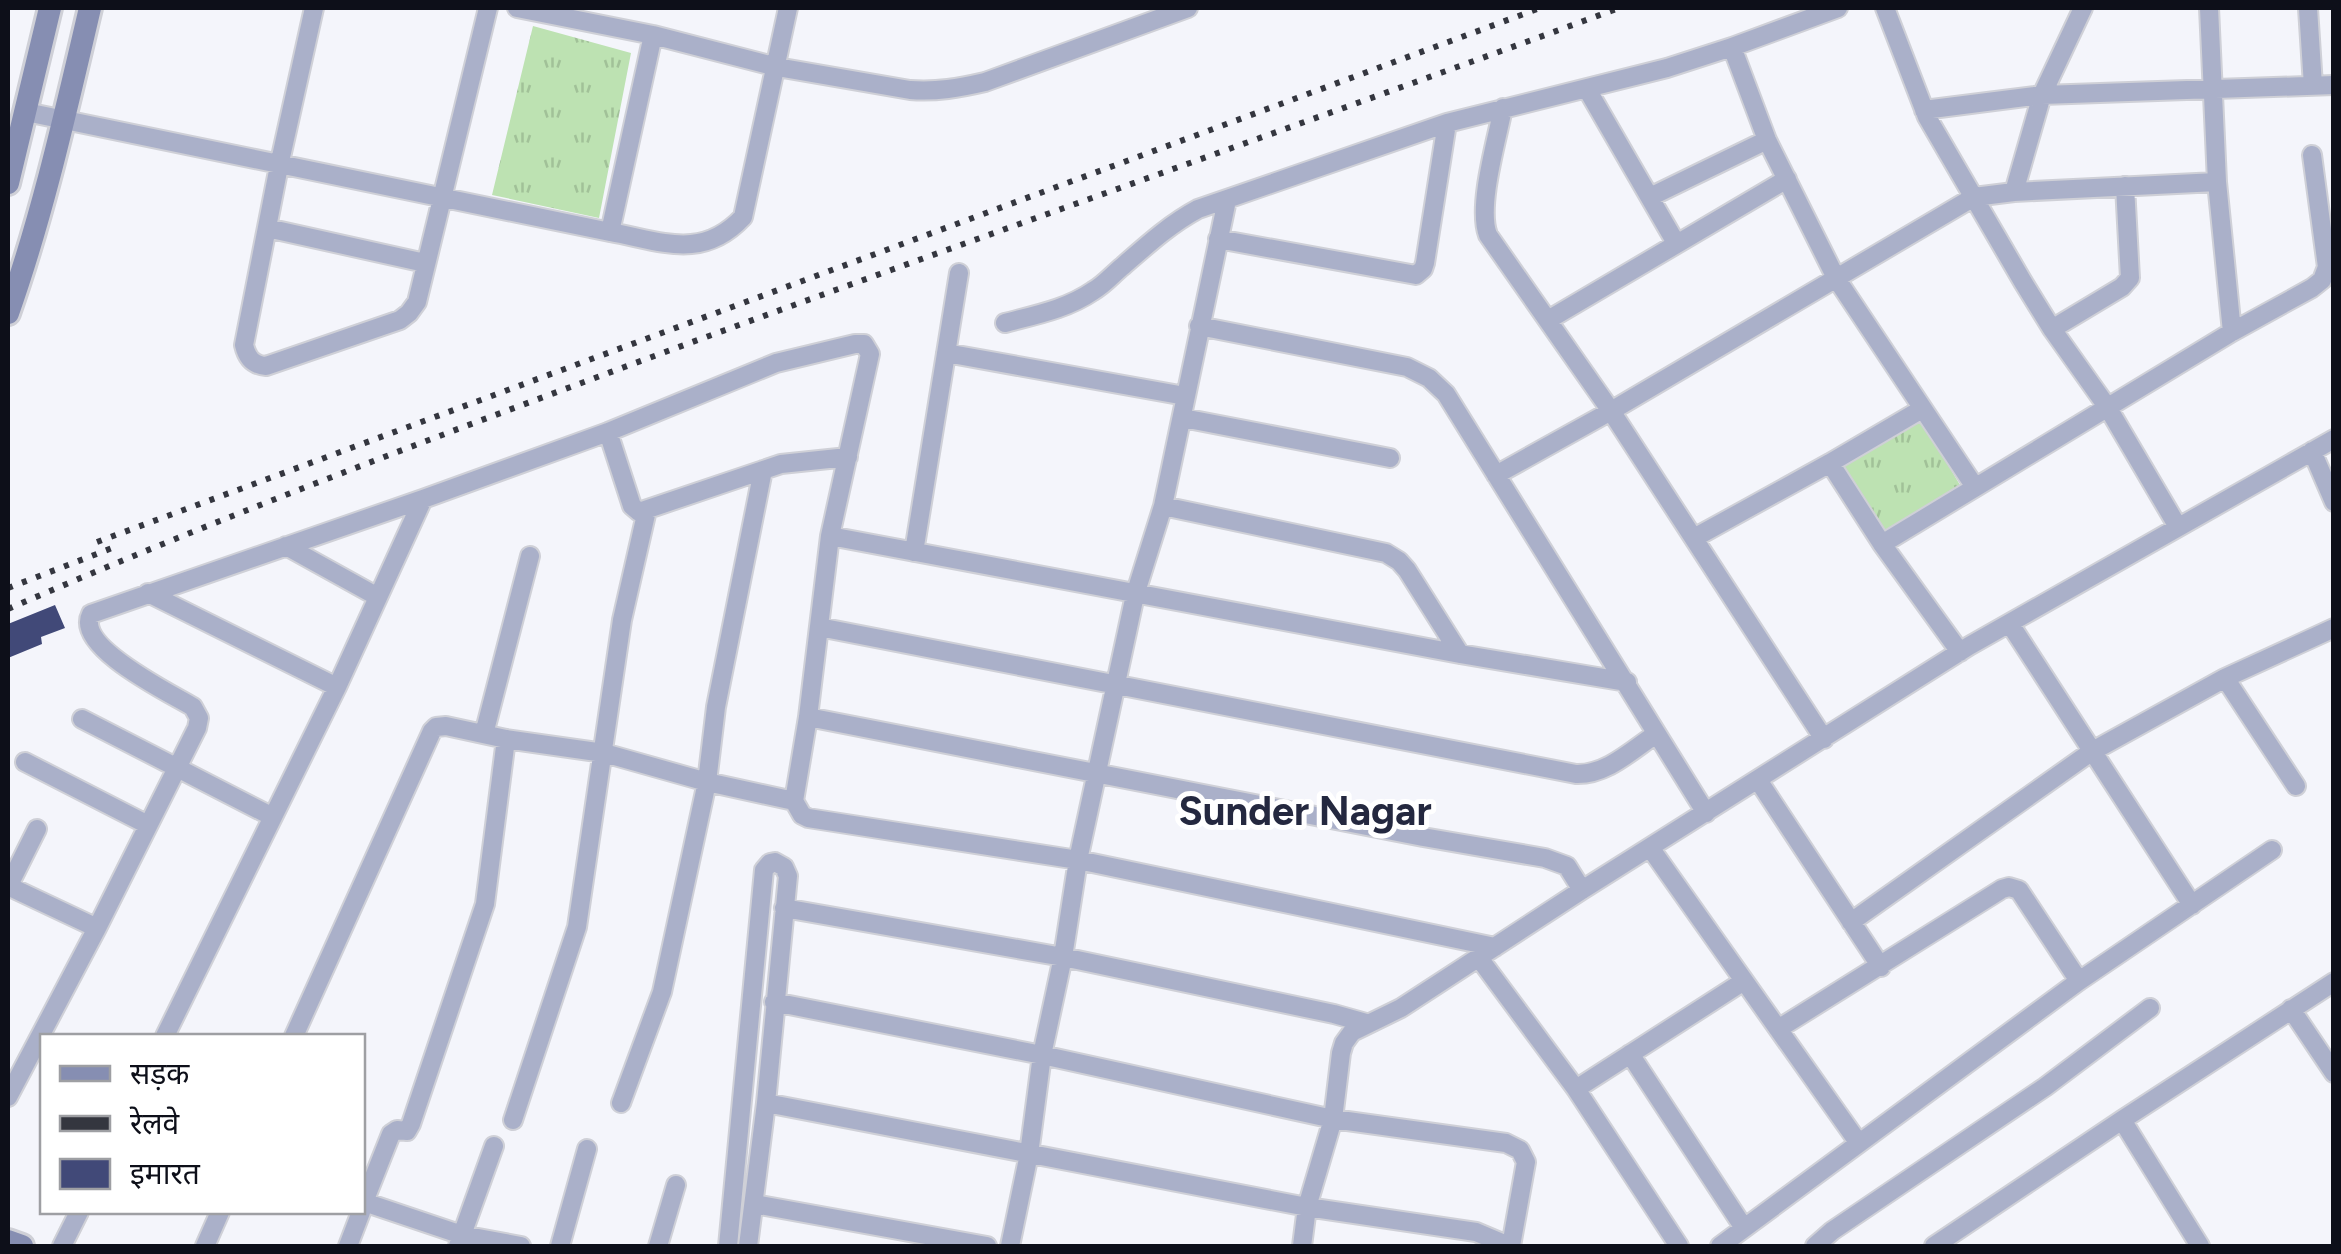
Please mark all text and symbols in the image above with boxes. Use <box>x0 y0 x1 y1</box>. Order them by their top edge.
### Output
district label: Sunder Nagar <box>1178 787 1432 835</box>
legend <box>40 1034 365 1214</box>
text: सड़क <box>130 1055 190 1092</box>
text: रेलवे <box>129 1105 181 1142</box>
text: इमारत <box>130 1155 201 1192</box>

